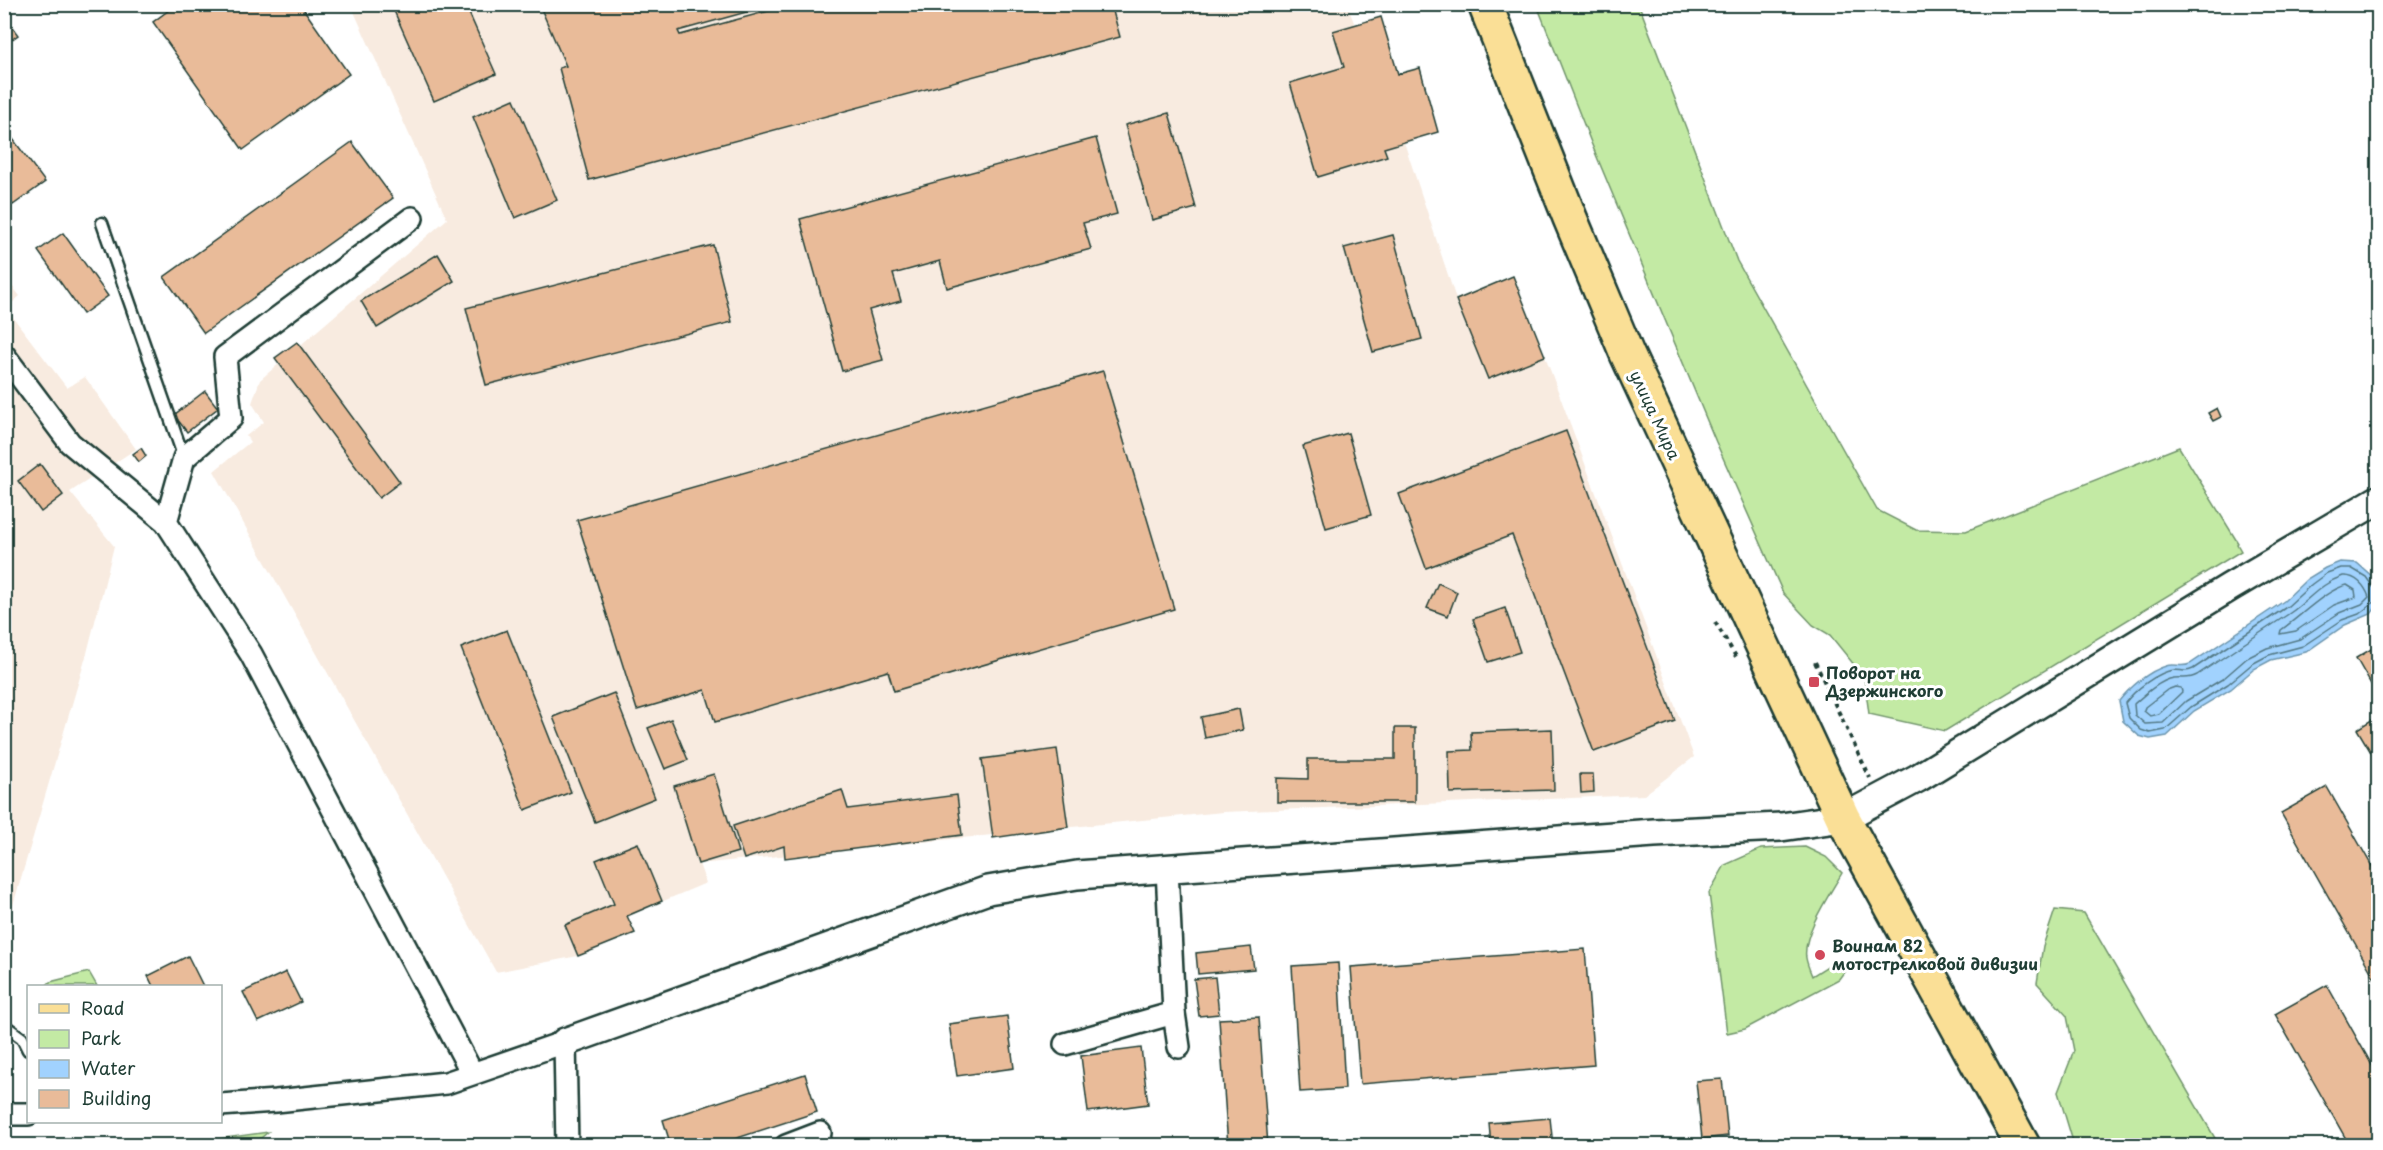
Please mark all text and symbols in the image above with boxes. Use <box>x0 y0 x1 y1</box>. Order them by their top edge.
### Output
street label: улица Мира <box>1625 366 1687 463</box>
place label: Поворот на Дзержинского <box>1825 660 1944 702</box>
marker: Поворот на Дзержинского <box>1807 675 1821 689</box>
place label: Воинам 82 мотострелковой дивизии <box>1832 933 2038 975</box>
marker: Воинам 82 мотострелковой дивизии <box>1813 948 1827 962</box>
legend <box>27 985 222 1123</box>
text: Road <box>81 994 125 1021</box>
text: Park <box>81 1024 121 1051</box>
text: Water <box>81 1054 136 1081</box>
text: Building <box>81 1084 151 1111</box>

